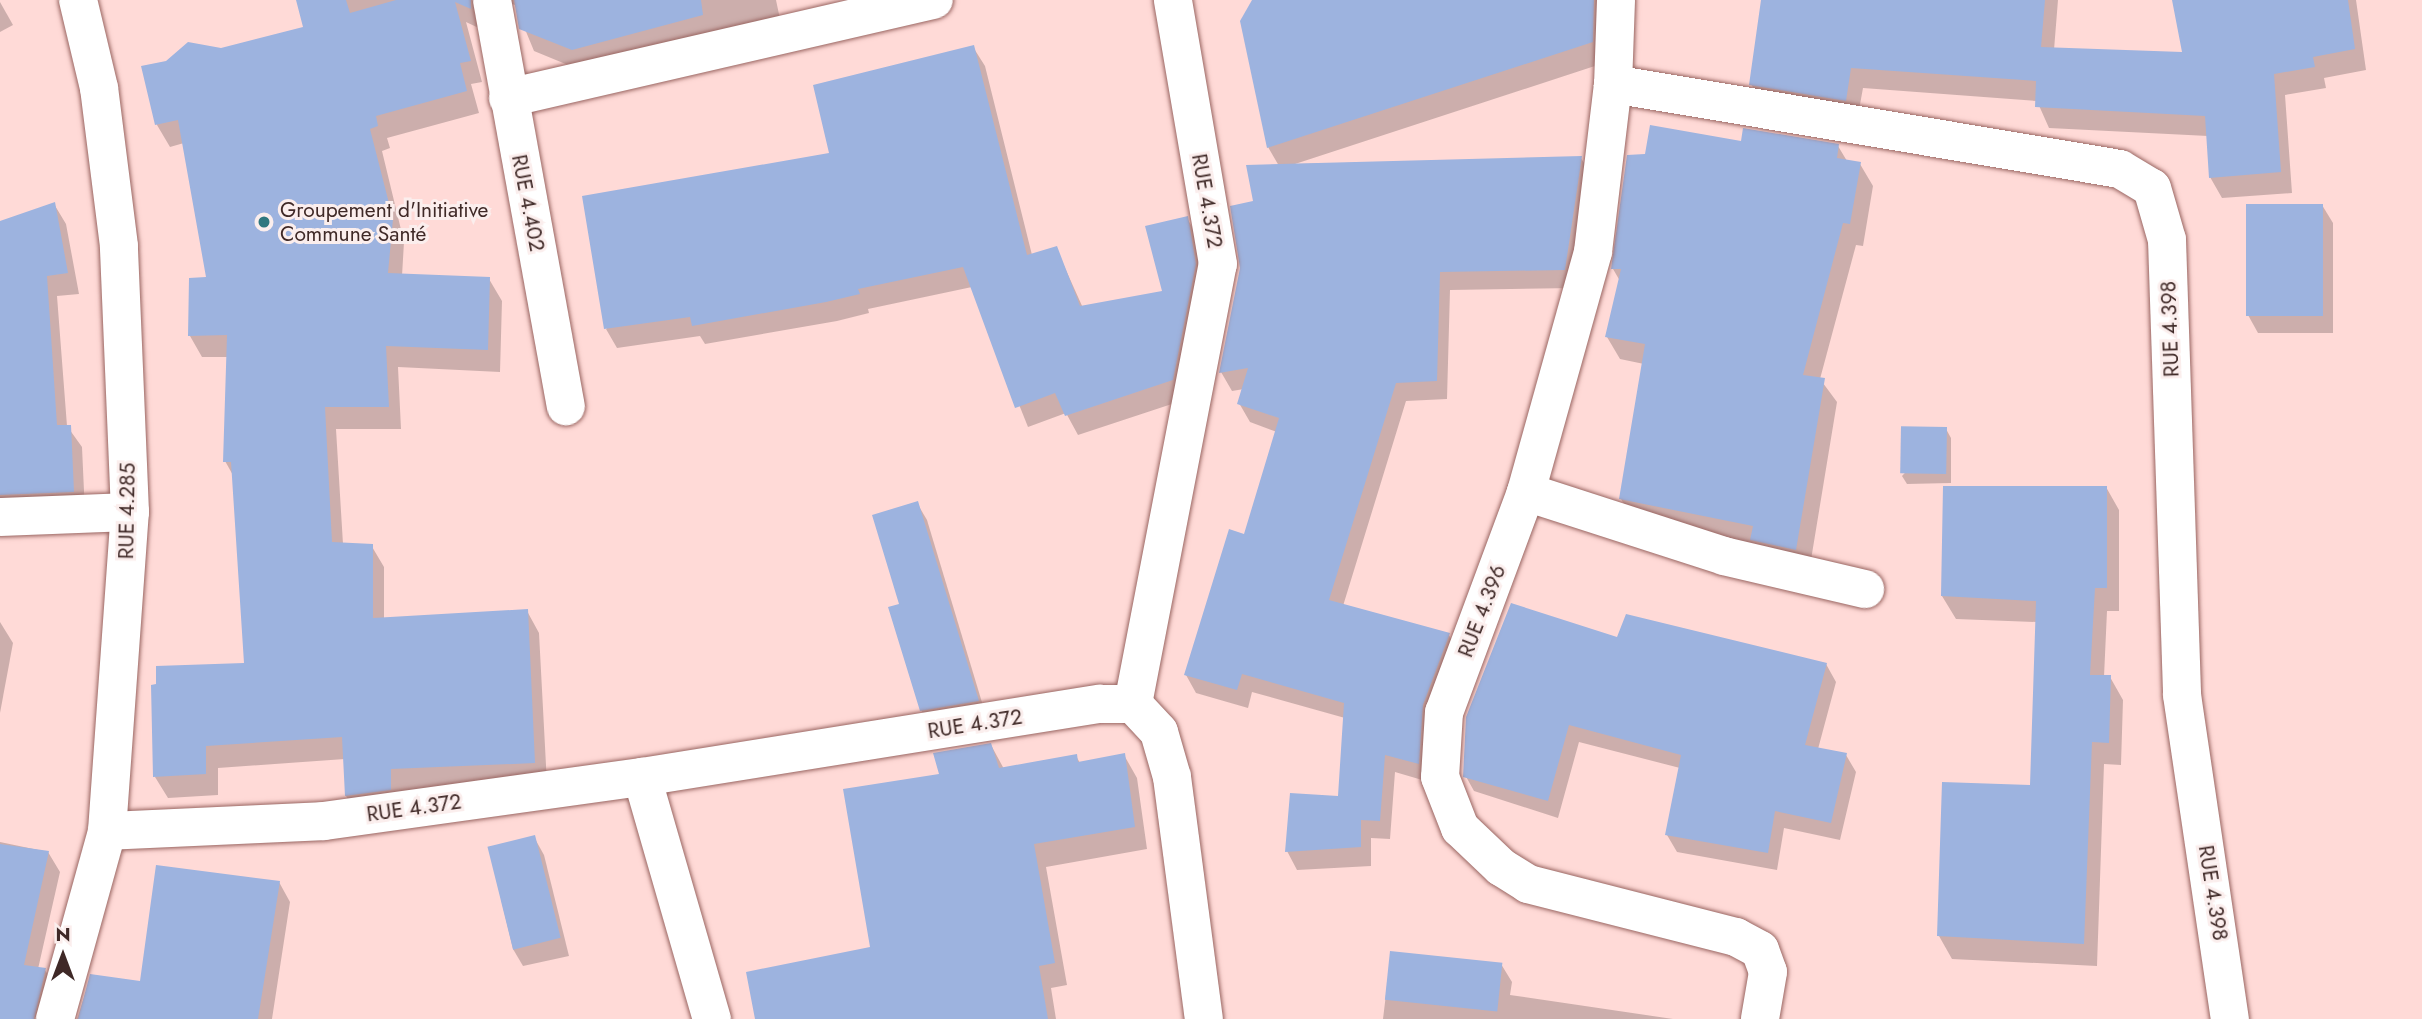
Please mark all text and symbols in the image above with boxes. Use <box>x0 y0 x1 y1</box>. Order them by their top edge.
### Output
street label: RUE 4.402 <box>506 152 550 254</box>
street label: RUE 4.372 <box>1186 152 1228 250</box>
place label: Groupement d'Initiative Commune Santé <box>280 197 488 247</box>
marker: Groupement d'Initiative Commune Santé <box>254 212 274 232</box>
street label: RUE 4.398 <box>2156 280 2184 378</box>
street label: RUE 4.285 <box>114 463 140 559</box>
street label: RUE 4.396 <box>1453 561 1511 661</box>
street label: RUE 4.372 <box>926 704 1024 744</box>
street label: RUE 4.372 <box>365 789 463 827</box>
street label: RUE 4.398 <box>2193 843 2233 943</box>
north arrow <box>28 921 98 991</box>
text: N <box>55 921 71 948</box>

